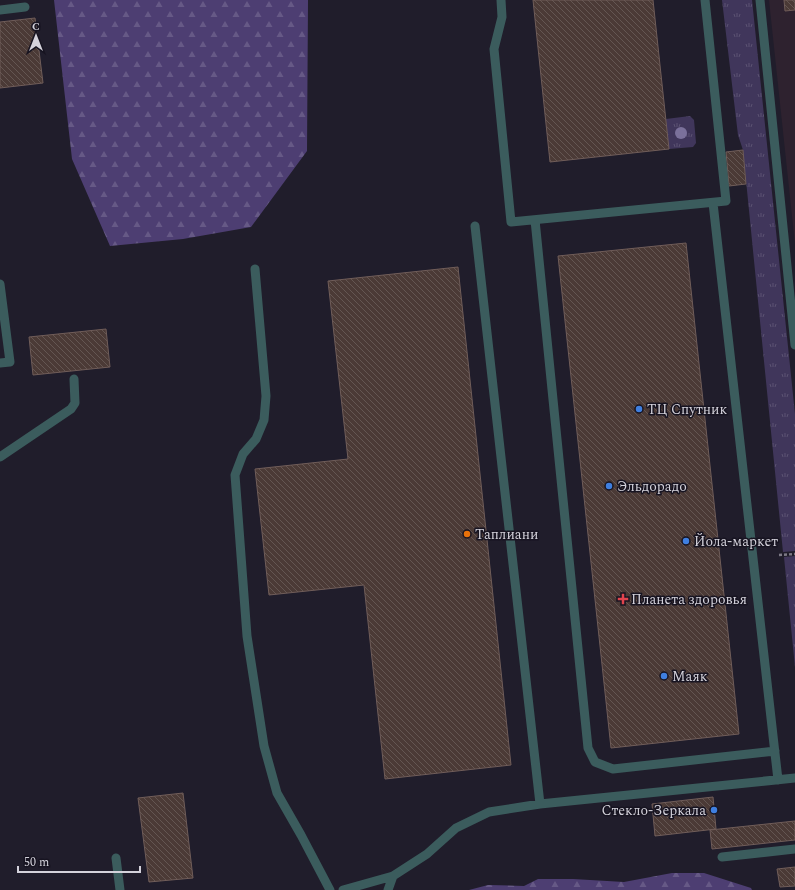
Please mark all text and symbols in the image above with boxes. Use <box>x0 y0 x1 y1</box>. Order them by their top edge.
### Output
north arrow <box>16 16 56 56</box>
text: С <box>32 18 40 35</box>
place label: ТЦ Спутник <box>647 399 728 420</box>
marker: ТЦ Спутник <box>634 404 644 414</box>
place label: Эльдорадо <box>617 476 687 497</box>
marker: Эльдорадо <box>604 481 614 491</box>
place label: Таплиани <box>475 524 538 545</box>
marker: Таплиани <box>462 529 472 539</box>
place label: Йола-маркет <box>694 531 778 552</box>
marker: Йола-маркет <box>681 536 691 546</box>
place label: Планета здоровья <box>631 589 747 610</box>
marker: Планета здоровья <box>618 594 628 604</box>
place label: Маяк <box>672 666 708 687</box>
marker: Маяк <box>659 671 669 681</box>
place label: Стекло-Зеркала <box>601 800 706 821</box>
marker: Стекло-Зеркала <box>709 805 719 815</box>
scale bar <box>18 848 140 874</box>
text: 50 m <box>24 853 49 872</box>

